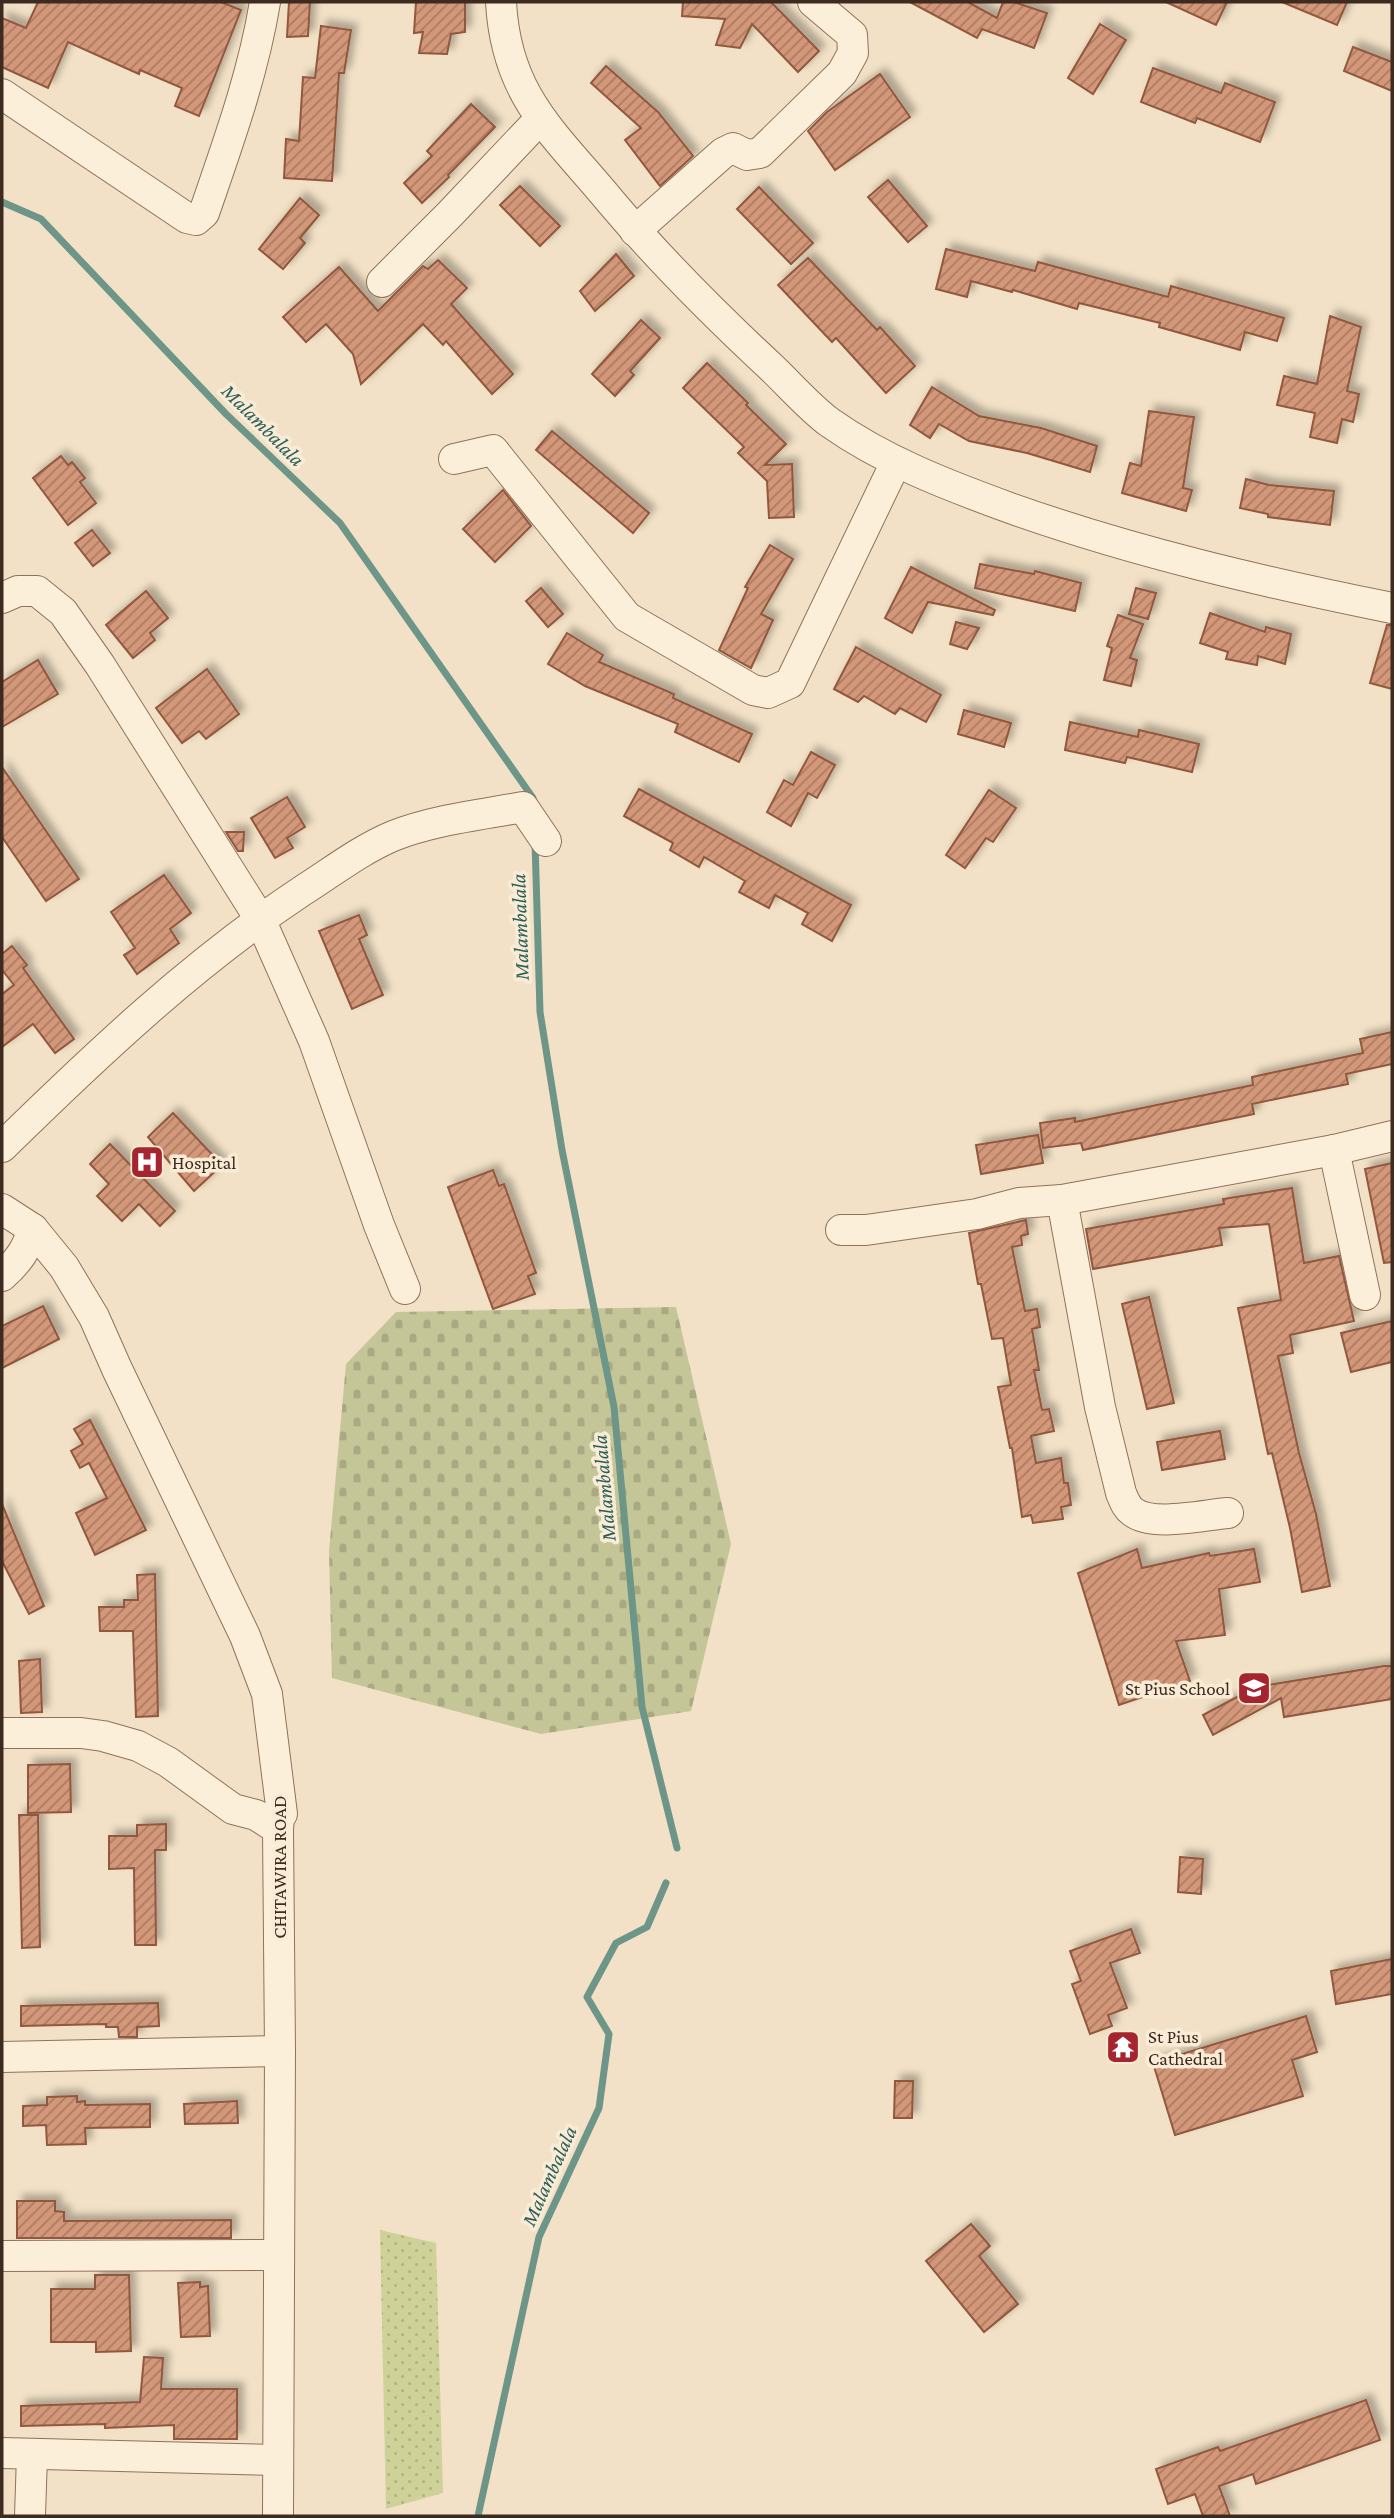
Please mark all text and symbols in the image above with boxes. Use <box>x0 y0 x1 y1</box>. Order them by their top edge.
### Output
water label: Malambalala <box>216 378 309 471</box>
water label: Malambalala <box>506 873 534 982</box>
hospital icon: Hospital <box>128 1143 166 1181</box>
place label: Hospital <box>172 1152 236 1173</box>
water label: Malambalala <box>587 1434 621 1543</box>
school or university icon: St Pius School <box>1235 1669 1273 1707</box>
place label: St Pius School <box>1125 1678 1230 1699</box>
street label: CHITAWIRA ROAD <box>269 1795 290 1939</box>
place label: St Pius Cathedral <box>1148 2026 1223 2069</box>
temple icon: St Pius Cathedral <box>1104 2028 1142 2066</box>
water label: Malambalala <box>516 2122 582 2231</box>

